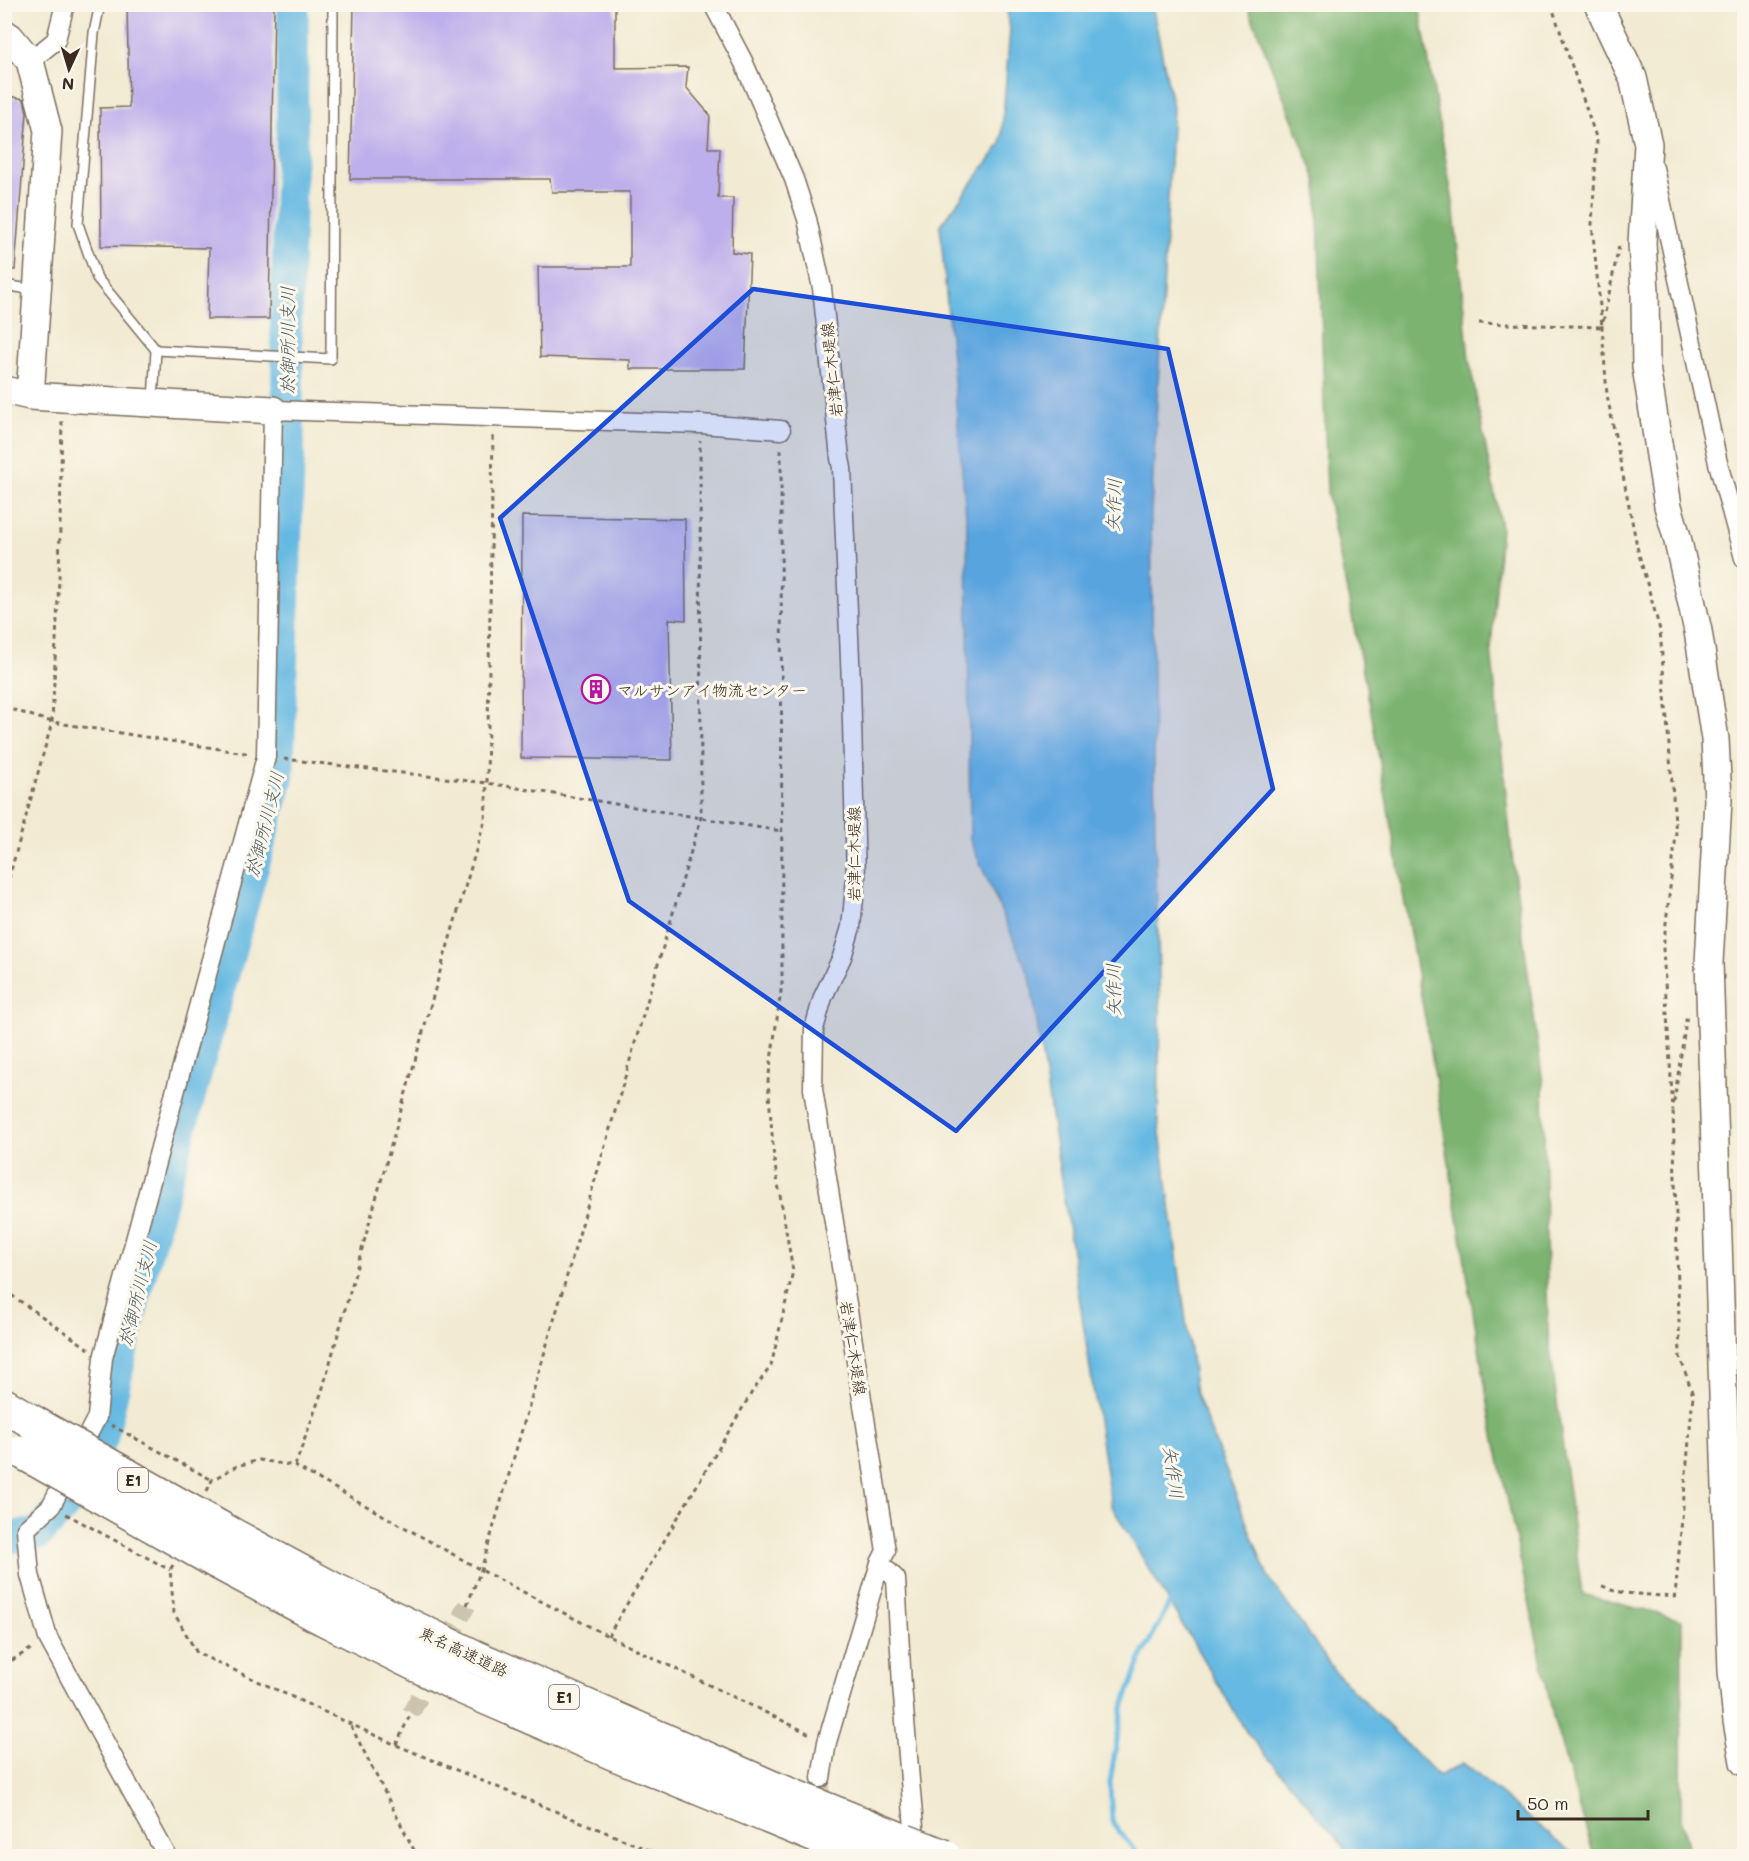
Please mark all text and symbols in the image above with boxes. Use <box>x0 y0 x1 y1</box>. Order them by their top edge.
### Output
north arrow <box>39 39 99 99</box>
text: N <box>61 74 75 95</box>
water label: 於御所川支川 <box>275 286 299 394</box>
street label: 岩津仁木堤線 <box>816 321 846 419</box>
water label: 矢作川 <box>1100 478 1126 532</box>
building icon: マルサンアイ物流センター <box>580 673 612 705</box>
place label: マルサンアイ物流センター <box>617 679 807 700</box>
water label: 於御所川支川 <box>239 769 289 879</box>
street label: 岩津仁木堤線 <box>843 806 864 902</box>
water label: 矢作川 <box>1101 963 1125 1017</box>
water label: 於御所川支川 <box>112 1238 162 1348</box>
street label: 岩津仁木堤線 <box>836 1299 872 1397</box>
water label: 矢作川 <box>1158 1444 1190 1500</box>
road number: E1 <box>118 1468 148 1492</box>
street label: 東名高速道路 <box>416 1621 512 1681</box>
road number: E1 <box>549 1685 579 1709</box>
scale bar <box>1518 1783 1648 1821</box>
text: 50 m <box>1527 1791 1569 1815</box>

